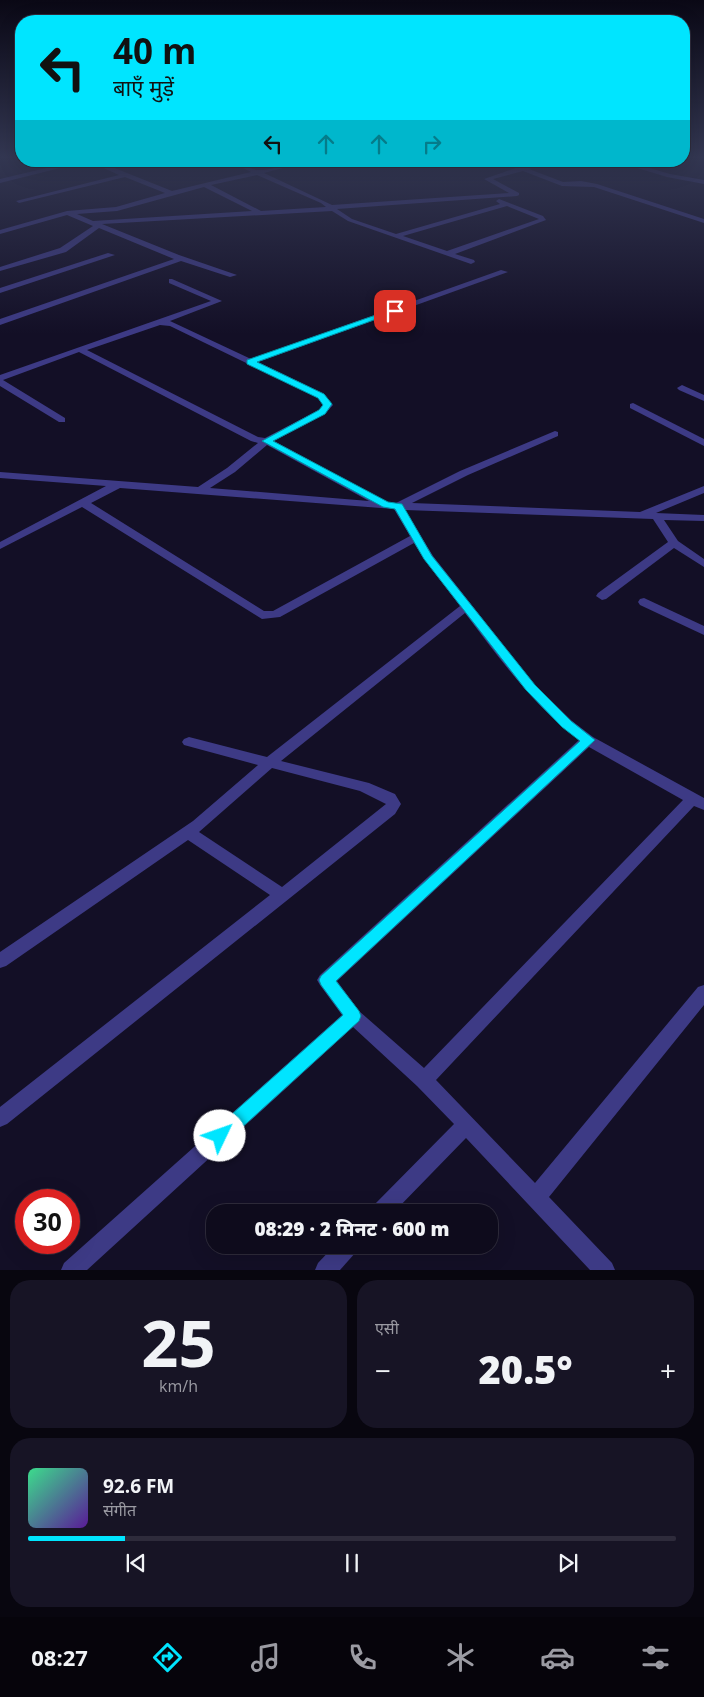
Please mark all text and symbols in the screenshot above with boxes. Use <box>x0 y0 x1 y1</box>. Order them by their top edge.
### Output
text: 40 m <box>113 27 196 74</box>
icon: left <box>30 35 95 100</box>
text: बाएँ मुड़ें <box>113 72 174 102</box>
icon: left <box>259 130 287 158</box>
icon: ahead <box>312 130 340 158</box>
icon: ahead <box>365 130 393 158</box>
icon: right <box>418 130 446 158</box>
pin <box>374 290 416 332</box>
icon: arrive <box>381 297 409 325</box>
position arrow <box>193 1109 245 1161</box>
speed limit sign: 30 <box>15 1189 80 1254</box>
text: 08:29 · 2 मिनट · 600 m <box>254 1216 450 1242</box>
text: 25 <box>141 1298 216 1386</box>
text: एसी <box>375 1317 399 1339</box>
text: 20.5° <box>479 1343 572 1395</box>
text: − <box>375 1351 391 1389</box>
text: + <box>660 1351 676 1389</box>
text: km/h <box>159 1375 198 1397</box>
text: 92.6 FM <box>103 1473 174 1499</box>
text: संगीत <box>103 1499 136 1521</box>
icon: previous <box>122 1549 150 1577</box>
icon: pause <box>338 1549 366 1577</box>
icon: next <box>554 1549 582 1577</box>
icon: directions <box>150 1640 185 1675</box>
icon: music <box>248 1640 283 1675</box>
icon: phone <box>345 1640 380 1675</box>
icon: climate <box>443 1640 478 1675</box>
icon: car <box>540 1640 575 1675</box>
icon: filters <box>638 1640 673 1675</box>
text: 08:27 <box>31 1642 88 1672</box>

